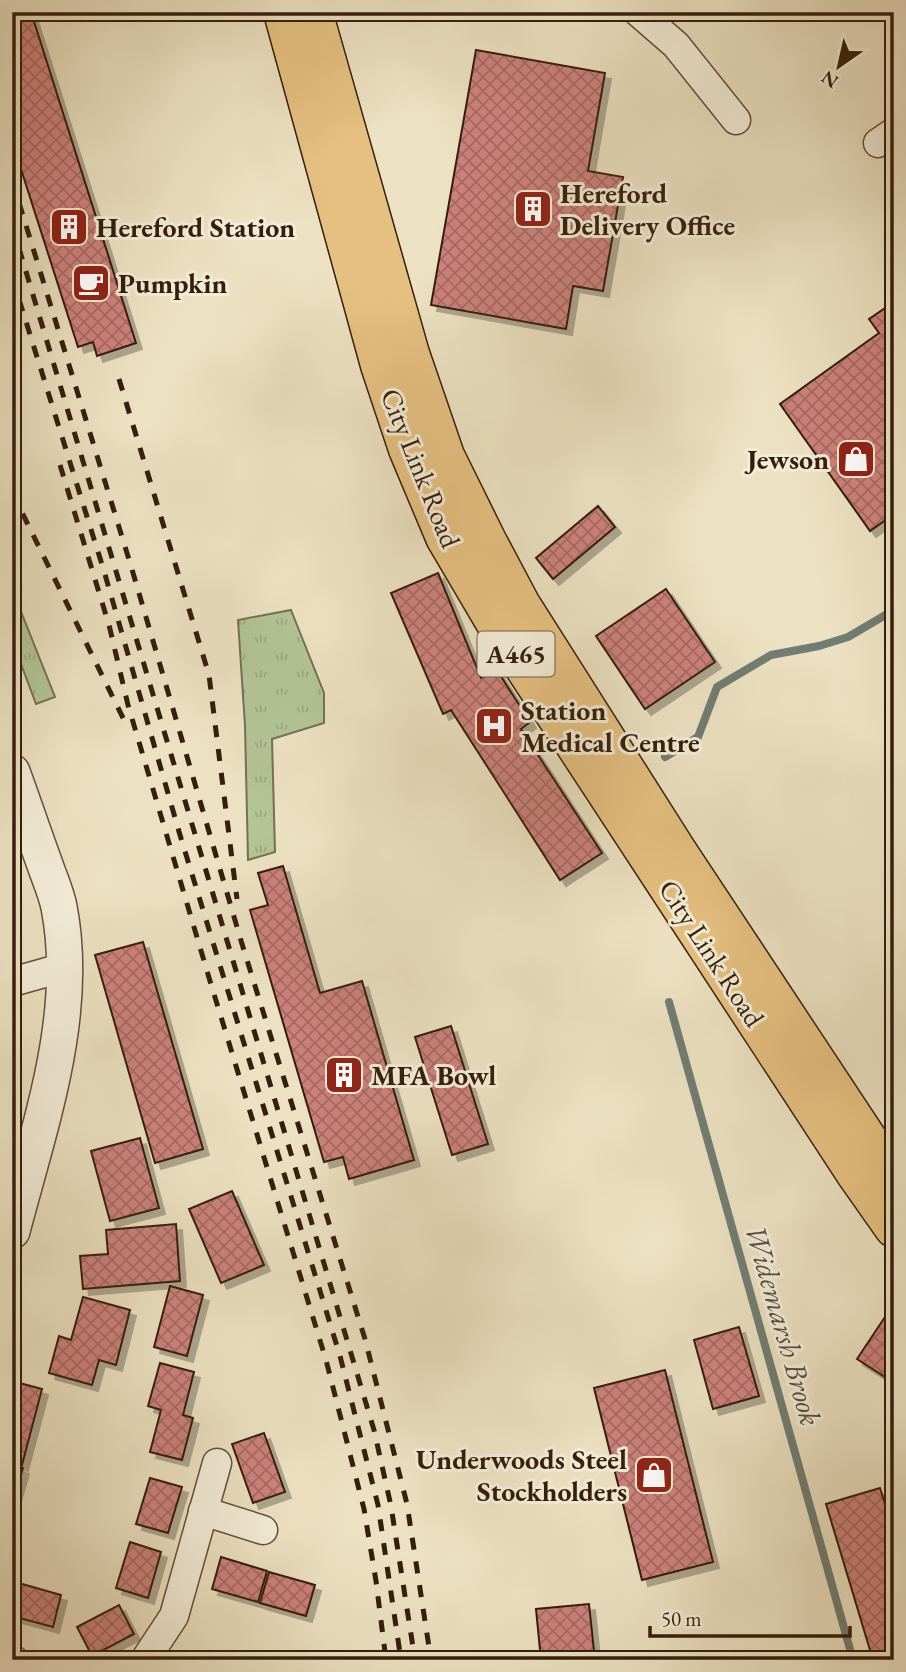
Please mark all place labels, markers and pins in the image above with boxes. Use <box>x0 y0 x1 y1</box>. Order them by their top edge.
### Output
place label: Hereford Delivery Office <box>560 175 735 243</box>
building icon: Hereford Delivery Office <box>512 188 554 230</box>
building icon: Hereford Station <box>48 206 90 248</box>
place label: Hereford Station <box>96 209 295 245</box>
cafe icon: Pumpkin <box>70 262 112 304</box>
place label: Pumpkin <box>118 265 228 301</box>
shop icon: Jewson <box>835 438 877 480</box>
place label: Jewson <box>744 441 829 477</box>
place label: Station Medical Centre <box>521 692 700 760</box>
hospital icon: Station Medical Centre <box>473 705 515 747</box>
building icon: MFA Bowl <box>323 1054 365 1096</box>
place label: MFA Bowl <box>371 1057 496 1093</box>
place label: Underwoods Steel Stockholders <box>416 1441 627 1509</box>
shop icon: Underwoods Steel Stockholders <box>633 1454 675 1496</box>

